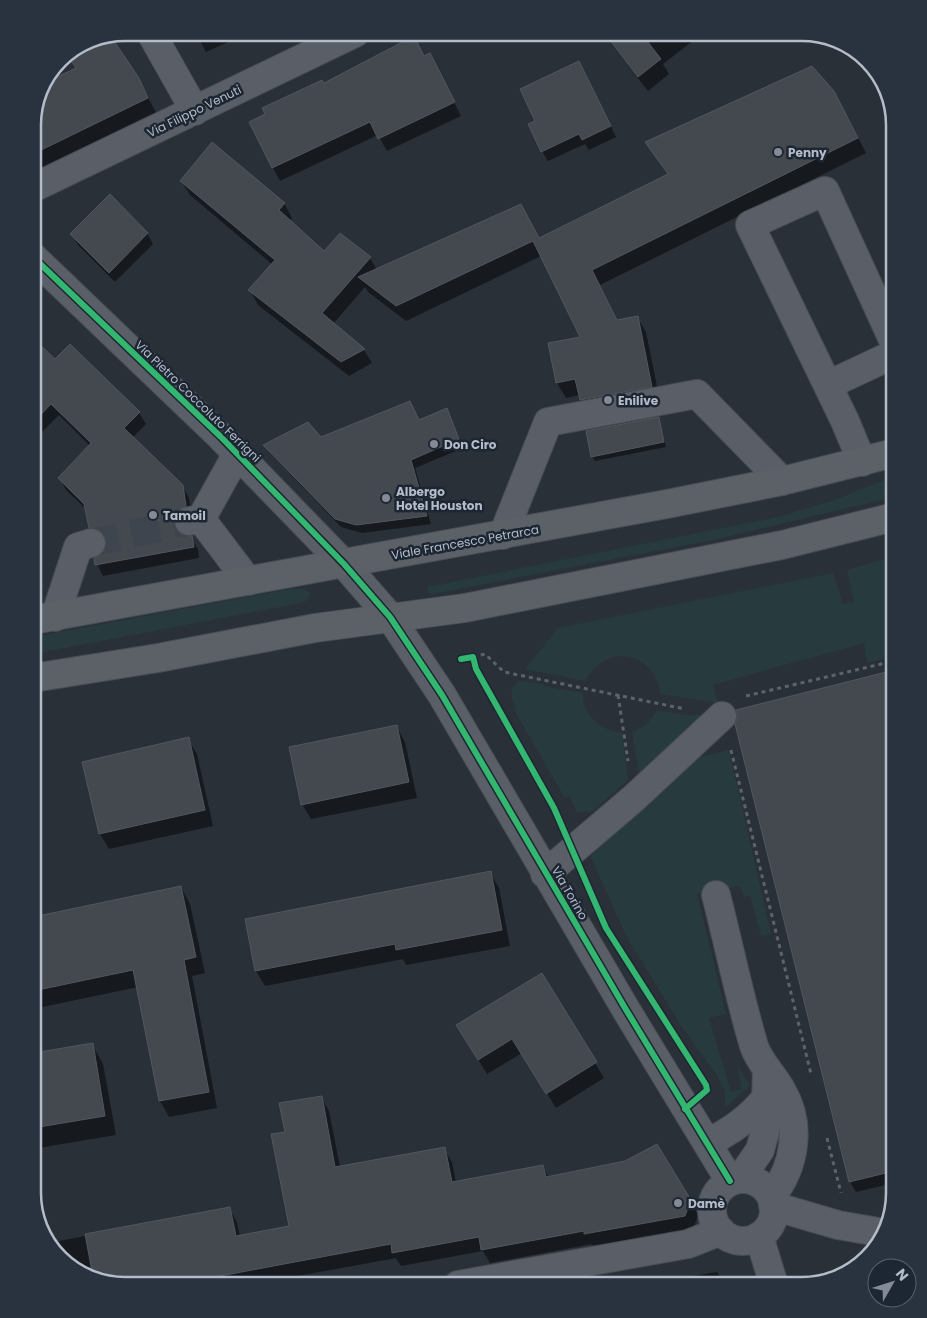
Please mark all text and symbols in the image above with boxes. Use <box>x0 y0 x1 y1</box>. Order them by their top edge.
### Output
street label: Via Filippo Venuti <box>144 81 244 141</box>
place label: Penny <box>788 144 827 161</box>
marker: Penny <box>772 146 784 158</box>
street label: Via Pietro Coccoluto Ferrigni <box>131 336 265 466</box>
place label: Enilive <box>618 392 659 409</box>
marker: Enilive <box>602 394 614 406</box>
place label: Don Ciro <box>444 436 497 453</box>
marker: Don Ciro <box>428 438 440 450</box>
place label: Albergo Hotel Houston <box>396 483 483 514</box>
marker: Albergo Hotel Houston <box>380 492 392 504</box>
place label: Tamoil <box>163 507 206 524</box>
marker: Tamoil <box>147 509 159 521</box>
street label: Viale Francesco Petrarca <box>390 521 540 563</box>
street label: Via Torino <box>548 863 592 923</box>
place label: Damè <box>688 1195 726 1212</box>
marker: Damè <box>672 1197 684 1209</box>
north arrow <box>867 1258 917 1308</box>
text: N <box>891 1264 913 1285</box>

